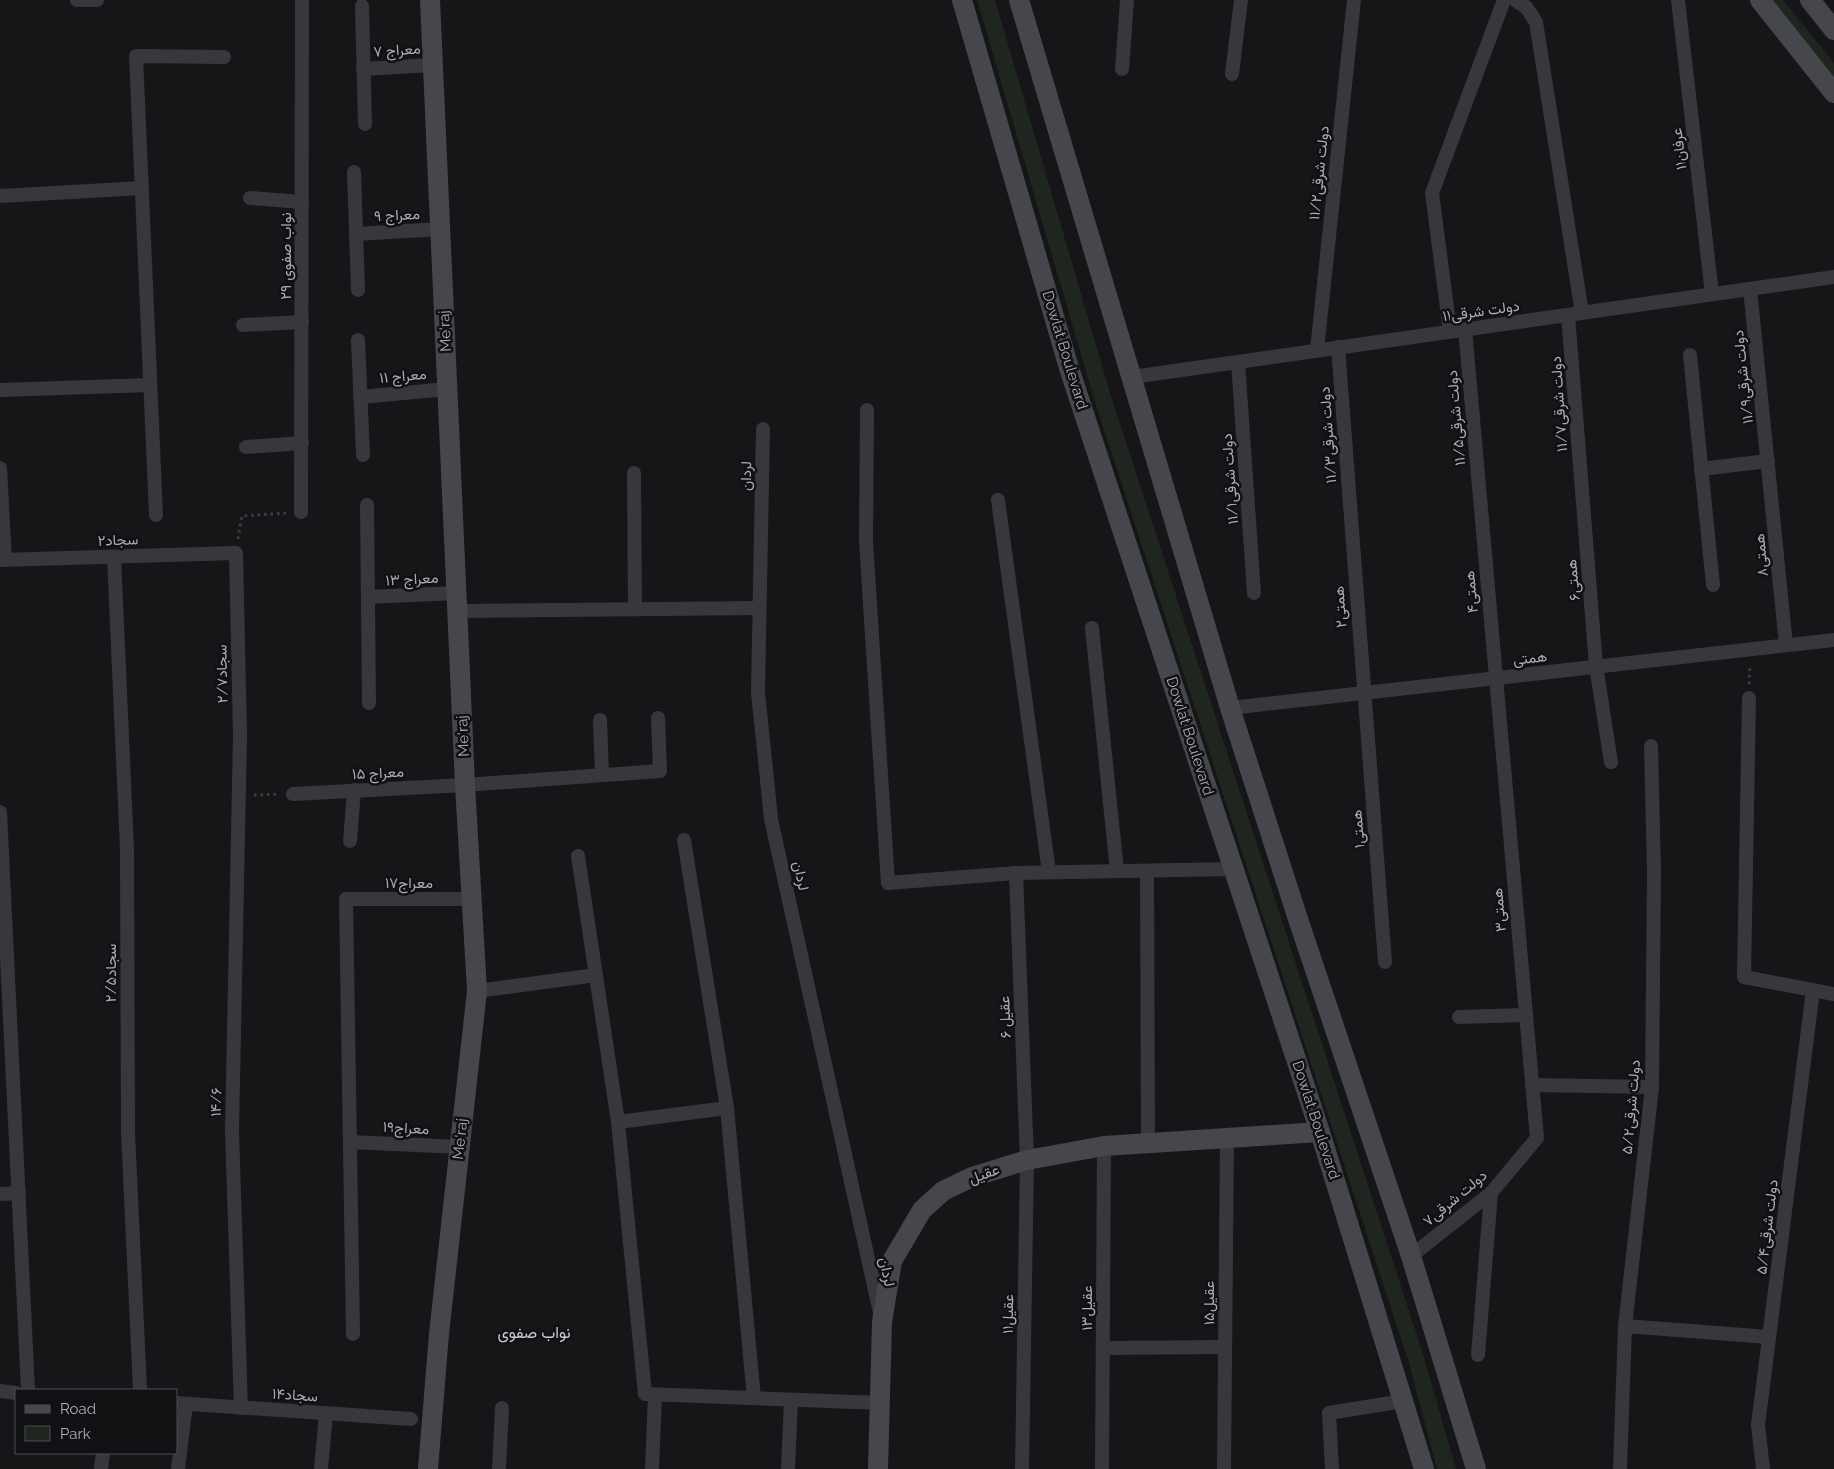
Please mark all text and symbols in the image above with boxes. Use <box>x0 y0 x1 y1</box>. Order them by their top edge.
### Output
street label: معراج ۷ <box>373 39 421 63</box>
street label: ۱۱/۲دولت شرقی <box>1305 125 1334 221</box>
street label: ۱۱عرفان <box>1667 127 1691 171</box>
street label: معراج ۹ <box>374 205 421 227</box>
street label: نواب صفوی ۲۹ <box>277 212 296 300</box>
street label: Dowlat Boulevard <box>1038 288 1092 412</box>
street label: ۱۱دولت شرقی <box>1441 297 1521 326</box>
street label: Me'raj <box>435 310 455 352</box>
street label: ۱۱/۹دولت شرقی <box>1729 329 1758 425</box>
street label: ۱۱/۷دولت شرقی <box>1547 356 1572 452</box>
street label: معراج ۱۱ <box>379 365 428 389</box>
street label: ۱۱/۵دولت شرقی <box>1443 369 1470 466</box>
street label: ۱۱/۳دولت شرقی <box>1316 386 1341 484</box>
street label: ۱۱/۱دولت شرقی <box>1218 433 1243 525</box>
street label: لردان <box>737 461 755 491</box>
street label: ۲سجاد <box>97 530 139 550</box>
street label: همتی۸ <box>1750 533 1773 577</box>
street label: ۶همتی <box>1562 558 1585 601</box>
street label: معراج ۱۳ <box>385 569 439 591</box>
street label: ۴همتی <box>1460 570 1483 614</box>
street label: ۲همتی <box>1330 585 1351 629</box>
street label: سجاد۲/۷ <box>212 644 232 704</box>
street label: همتی <box>1512 647 1548 670</box>
street label: Dowlat Boulevard <box>1162 674 1218 798</box>
street label: Me'raj <box>453 715 473 757</box>
street label: معراج ۱۵ <box>352 763 404 785</box>
street label: ۱همتی <box>1347 809 1370 849</box>
street label: لردان <box>789 860 813 892</box>
street label: معراج۱۷ <box>385 874 433 894</box>
street label: ۳همتی <box>1488 887 1511 933</box>
street label: ۲/۵سجاد <box>102 943 120 1002</box>
street label: عقیل ۶ <box>995 995 1015 1039</box>
street label: Dowlat Boulevard <box>1288 1058 1344 1182</box>
street label: ۵/۲دولت شرقی <box>1618 1059 1645 1155</box>
street label: ۱۴/۶ <box>207 1087 225 1117</box>
street label: Me'raj <box>449 1117 471 1161</box>
street label: معراج۱۹ <box>382 1118 430 1140</box>
street label: عقیل <box>966 1160 1002 1188</box>
street label: ۷دولت شرقی <box>1419 1166 1491 1231</box>
street label: ۵/۴دولت شرقی <box>1752 1178 1783 1276</box>
street label: لردان <box>875 1256 899 1288</box>
street label: عقیل۱۵ <box>1200 1281 1218 1325</box>
street label: عقیل۱۳ <box>1078 1285 1096 1331</box>
street label: عقیل۱۱ <box>999 1294 1017 1334</box>
district label: نواب صفوی <box>497 1323 571 1343</box>
street label: ۱۴سجاد <box>271 1384 319 1406</box>
legend <box>15 1389 178 1454</box>
text: Road <box>60 1400 96 1418</box>
text: Park <box>60 1425 91 1443</box>

